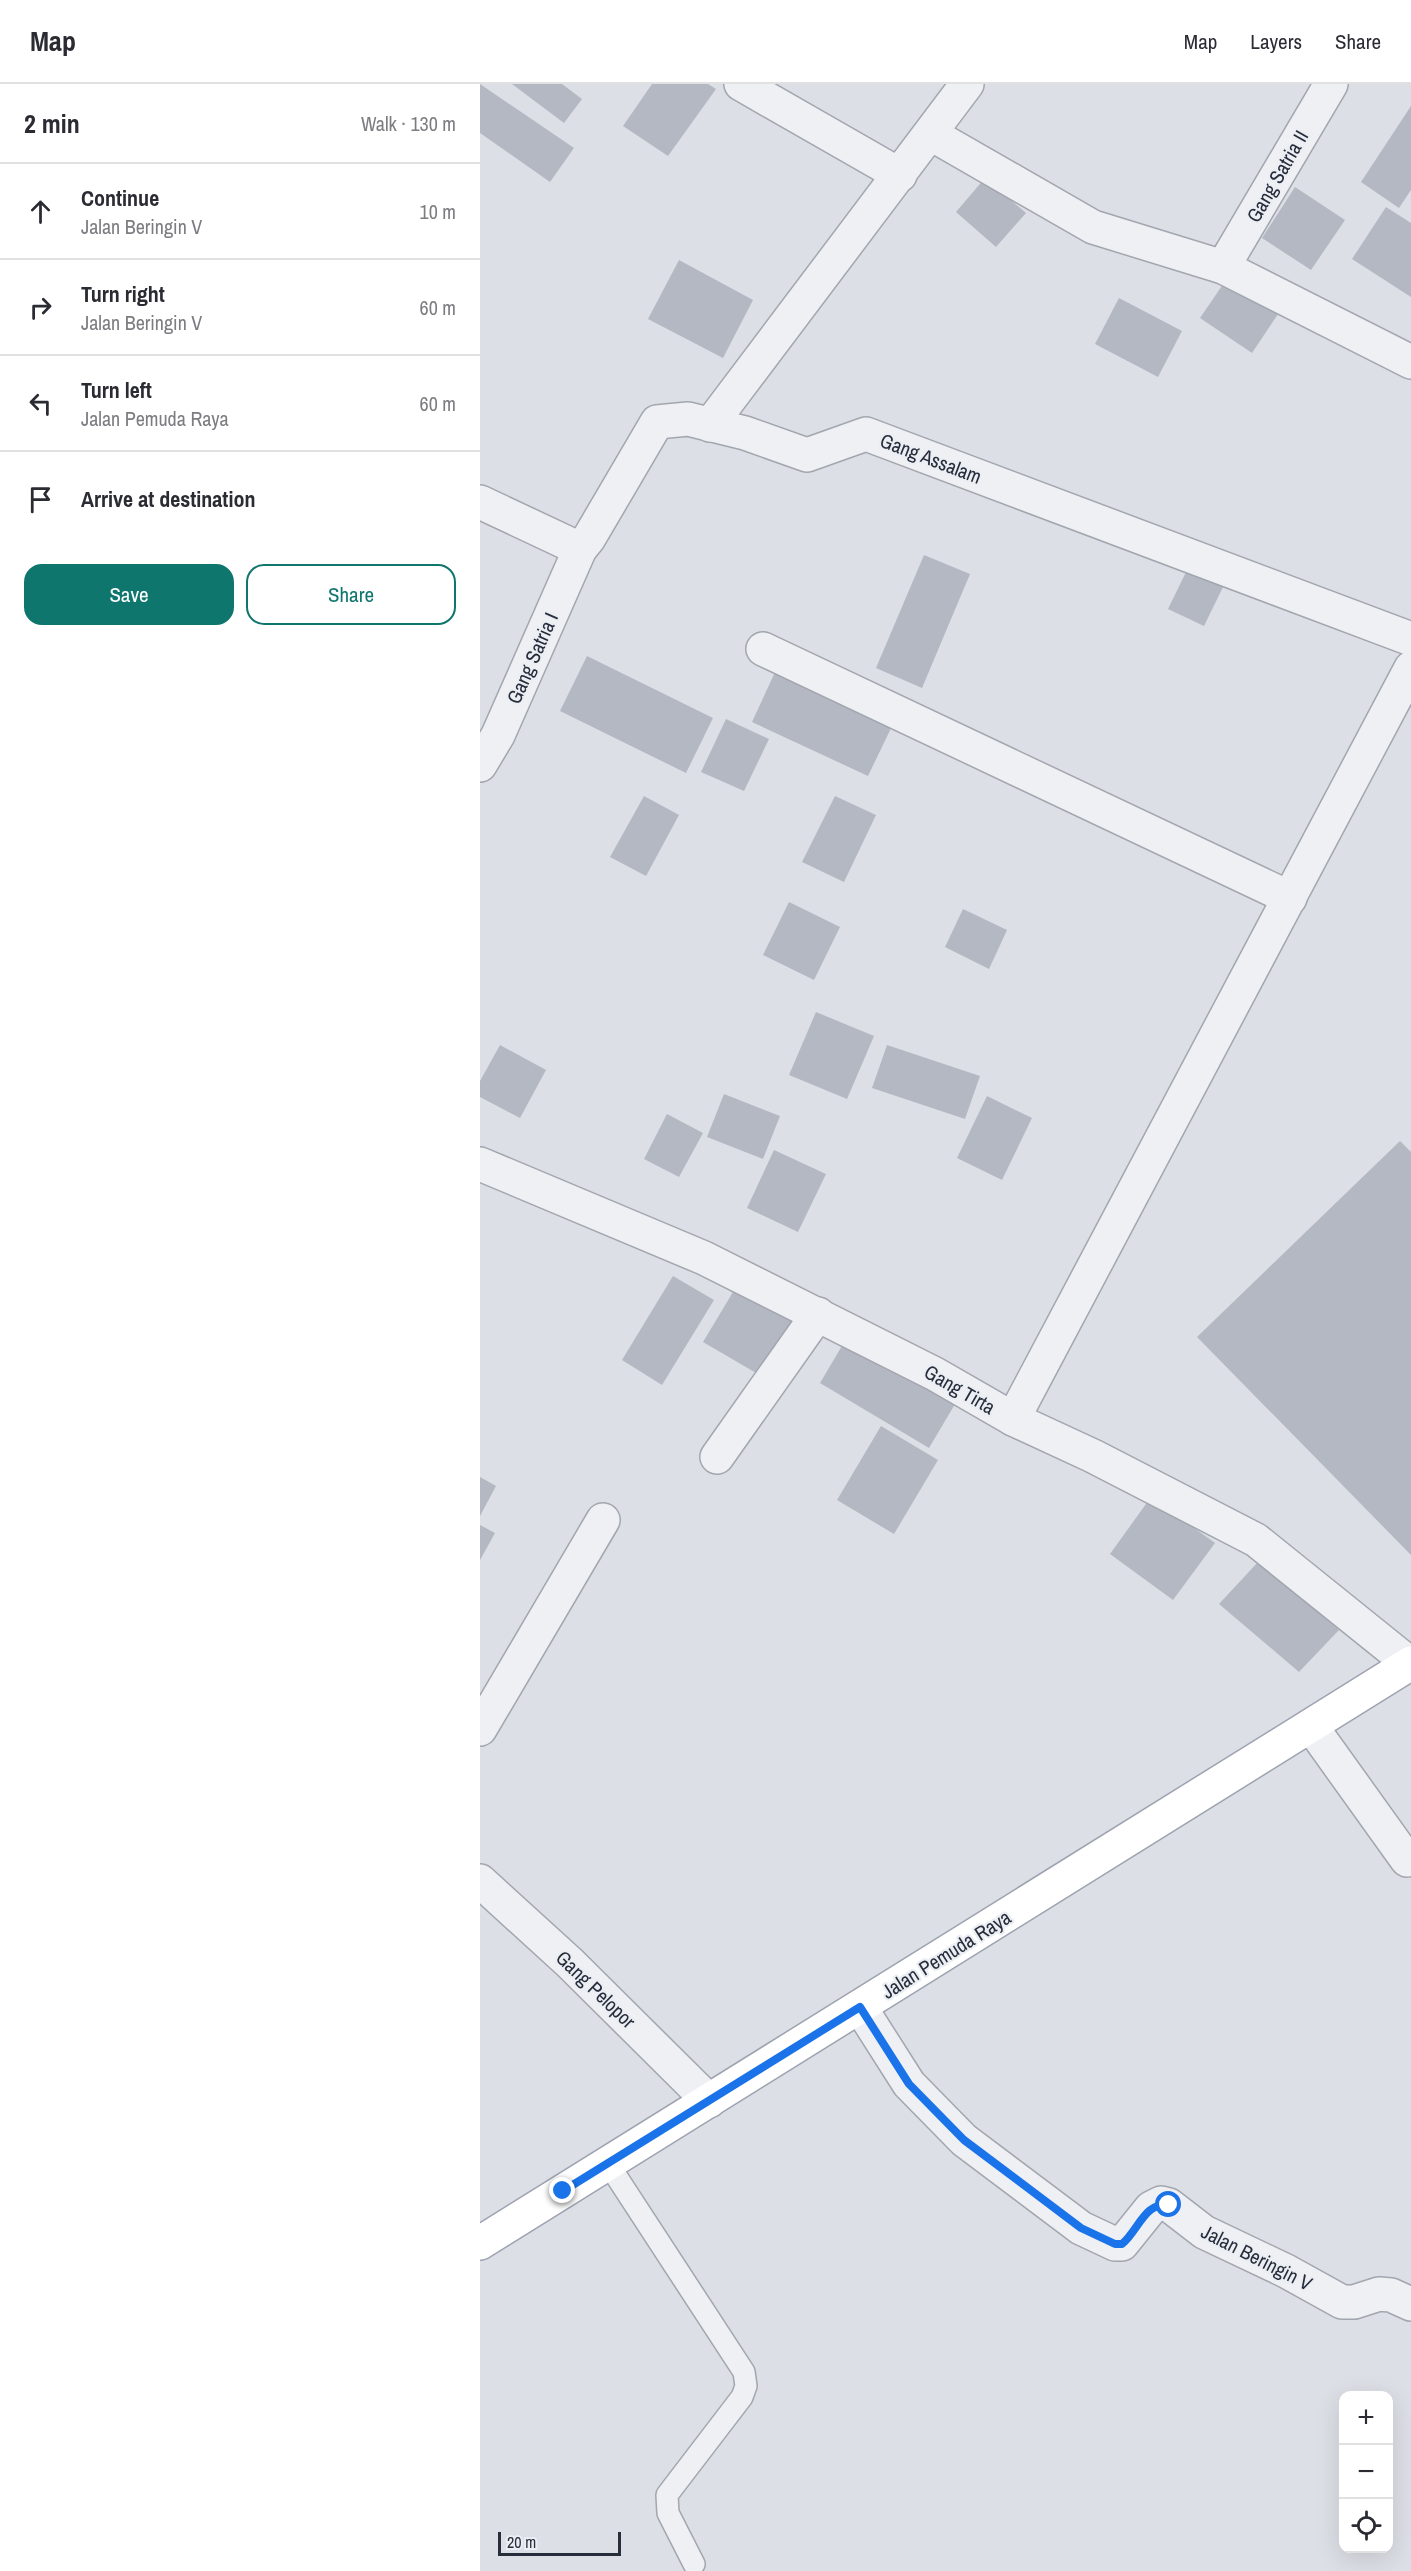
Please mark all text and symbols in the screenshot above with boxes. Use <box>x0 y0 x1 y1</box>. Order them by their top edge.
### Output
text: Map <box>30 22 76 60</box>
text: Map <box>1184 27 1217 56</box>
text: Layers <box>1250 27 1302 56</box>
text: Share <box>1335 27 1381 56</box>
text: 2 min <box>24 106 80 141</box>
text: Walk · 130 m <box>361 110 456 137</box>
street label: Gang Satria II <box>1240 125 1314 227</box>
text: Continue <box>81 183 159 213</box>
icon: ahead <box>24 195 57 228</box>
text: 10 m <box>420 198 456 225</box>
text: Jalan Beringin V <box>81 213 202 240</box>
text: Turn right <box>81 279 165 309</box>
icon: right <box>24 291 57 324</box>
text: 60 m <box>420 294 456 321</box>
text: Jalan Beringin V <box>81 309 202 336</box>
text: Turn left <box>81 375 152 405</box>
icon: left <box>24 387 57 420</box>
text: 60 m <box>420 390 456 417</box>
text: Jalan Pemuda Raya <box>81 405 229 432</box>
street label: Gang Assalam <box>876 426 986 490</box>
icon: arrive <box>24 483 57 516</box>
text: Arrive at destination <box>81 484 255 514</box>
button: Save <box>24 564 234 625</box>
button: Share <box>246 564 456 625</box>
street label: Gang Satria I <box>500 608 564 708</box>
street label: Gang Tirta <box>920 1358 1000 1420</box>
street label: Jalan Pemuda Raya <box>876 1903 1016 2005</box>
street label: Gang Pelopor <box>550 1944 642 2034</box>
route end <box>549 2177 575 2203</box>
route start <box>1155 2191 1181 2217</box>
street label: Jalan Beringin V <box>1197 2217 1317 2297</box>
map controls <box>1339 2391 1393 2553</box>
button: + <box>1339 2391 1393 2445</box>
button: − <box>1339 2445 1393 2499</box>
button: locate <box>1339 2499 1393 2553</box>
scale bar <box>498 2529 621 2556</box>
text: 20 m <box>507 2531 536 2553</box>

